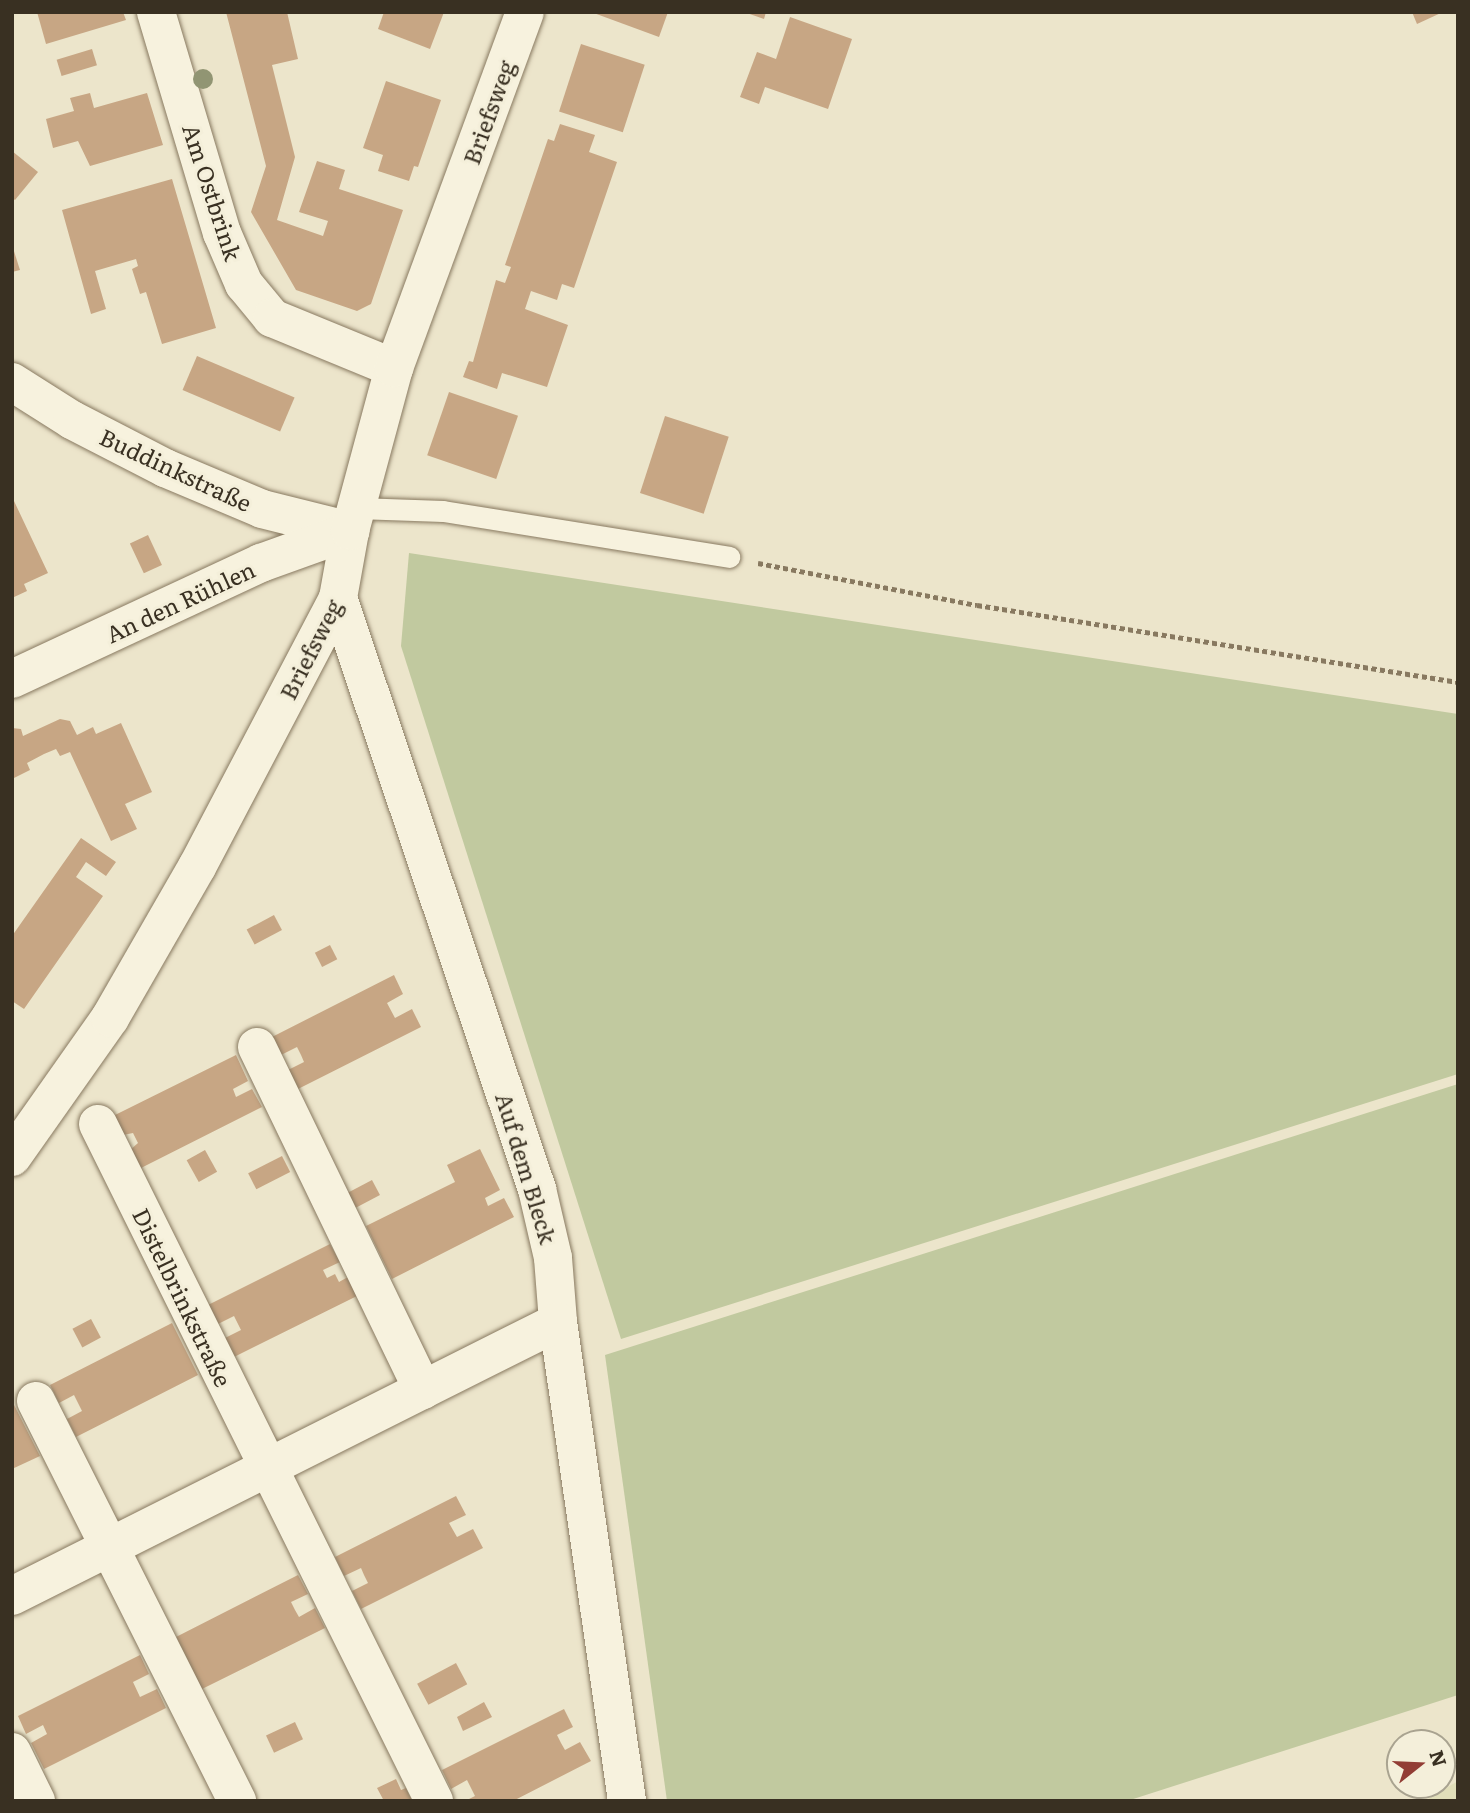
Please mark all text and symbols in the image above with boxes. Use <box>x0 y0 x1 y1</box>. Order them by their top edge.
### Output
street label: Briefsweg <box>456 56 520 168</box>
street label: Am Ostbrink <box>178 120 248 264</box>
street label: Buddinkstraße <box>96 422 256 516</box>
street label: An den Rühlen <box>101 554 259 648</box>
street label: Briefsweg <box>273 594 347 704</box>
street label: Auf dem Bleck <box>491 1089 563 1247</box>
street label: Distelbrinkstraße <box>128 1203 238 1391</box>
north arrow <box>1386 1729 1456 1799</box>
text: N <box>1423 1746 1455 1770</box>

